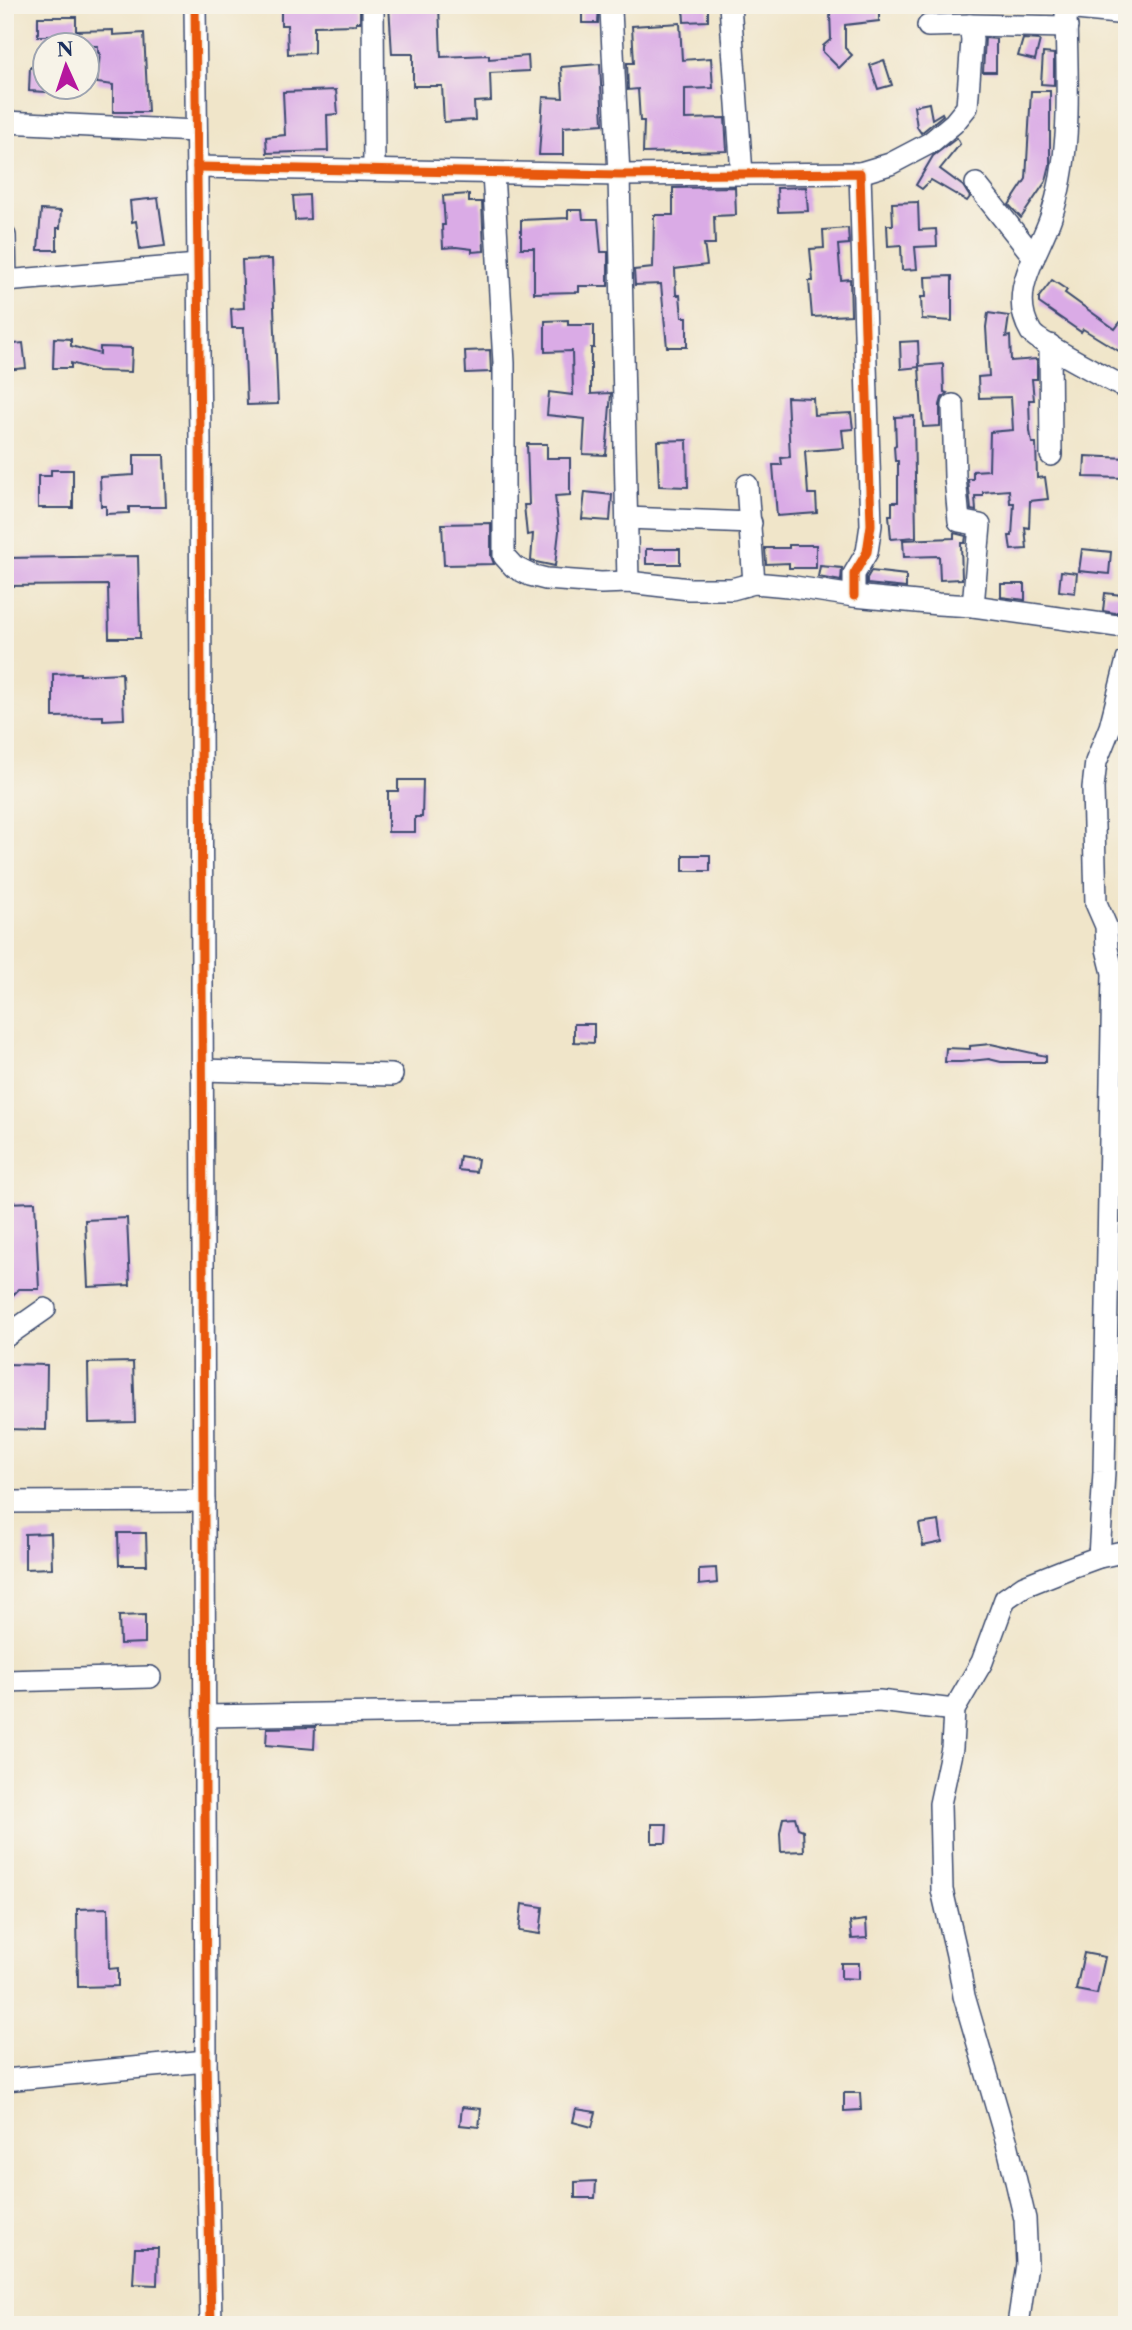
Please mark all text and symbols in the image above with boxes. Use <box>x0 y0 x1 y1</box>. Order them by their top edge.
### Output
north arrow <box>32 32 102 102</box>
text: N <box>56 38 74 61</box>

